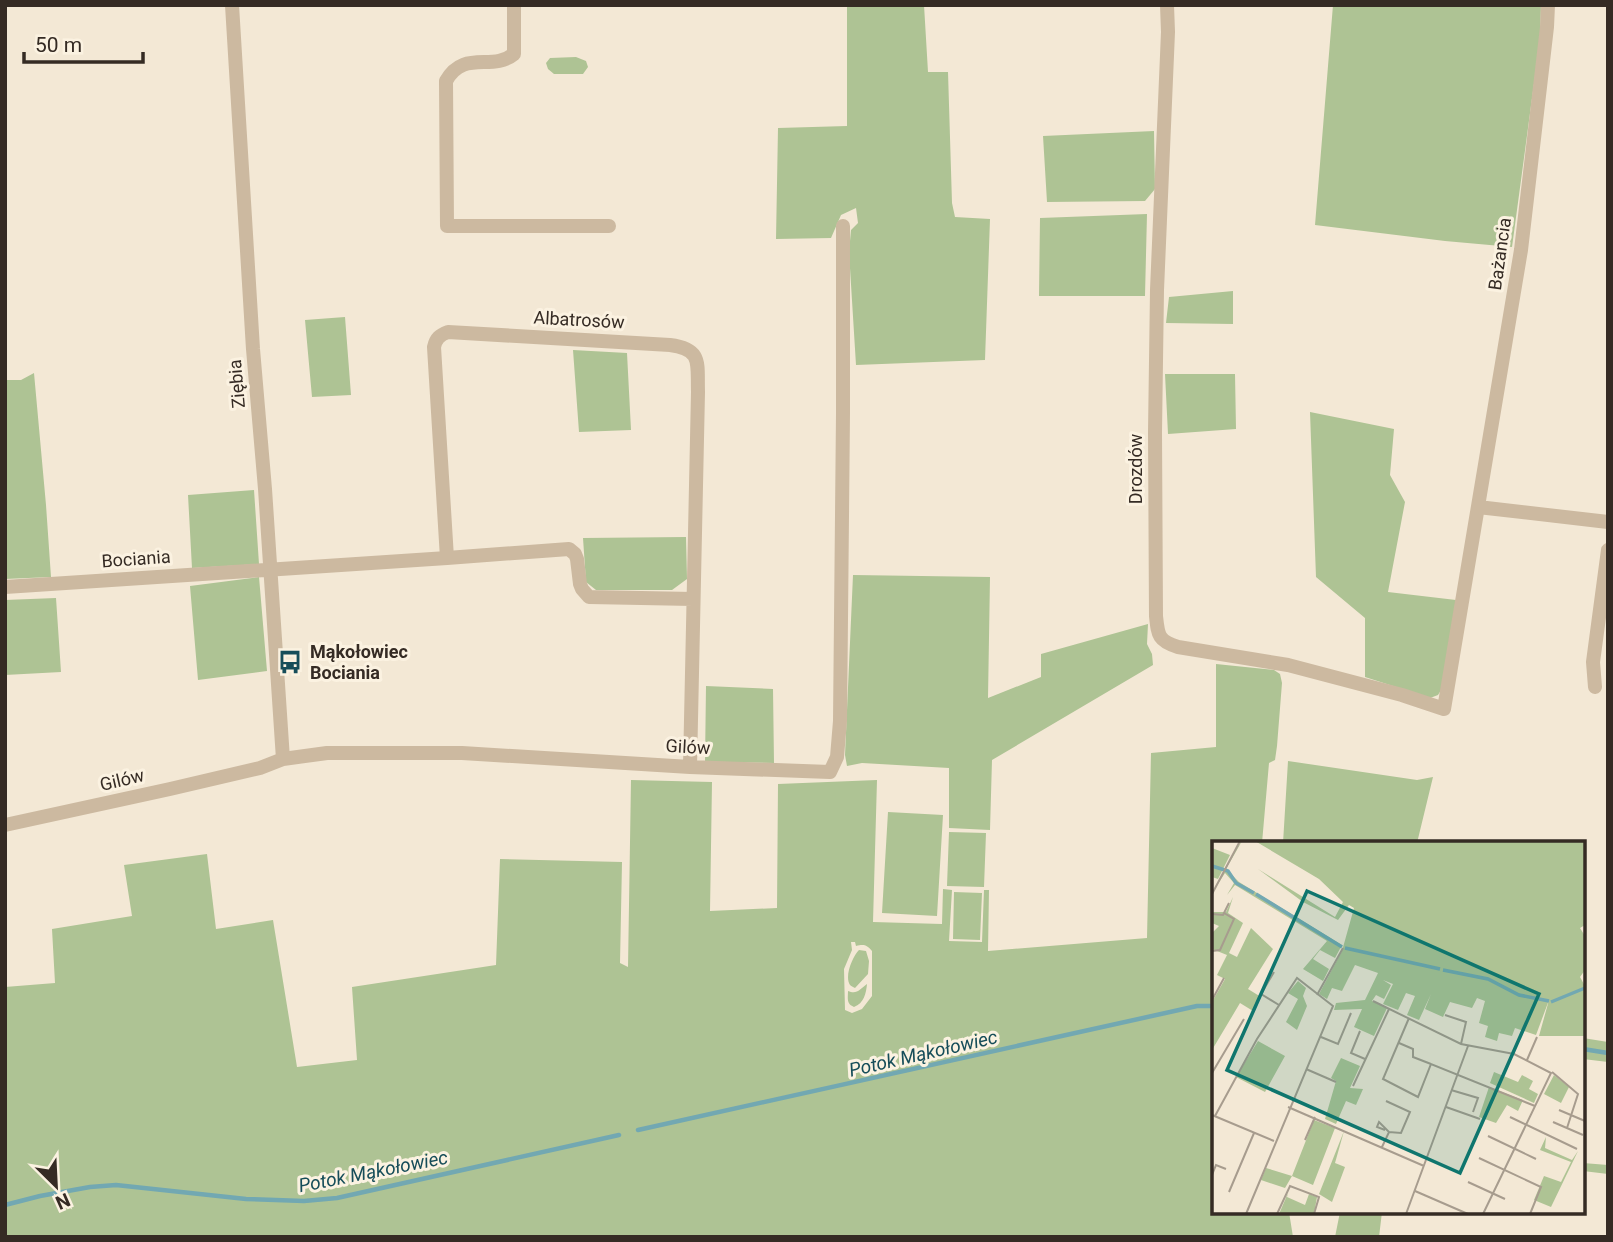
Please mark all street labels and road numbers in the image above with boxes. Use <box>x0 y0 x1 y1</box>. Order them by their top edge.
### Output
street label: Bażancia <box>1484 216 1515 292</box>
street label: Albatrosów <box>533 307 626 332</box>
street label: Ziębia <box>224 359 249 409</box>
street label: Drozdów <box>1125 433 1146 504</box>
street label: Bociania <box>101 546 171 571</box>
street label: Gilów <box>665 735 711 758</box>
street label: Gilów <box>98 764 147 795</box>

